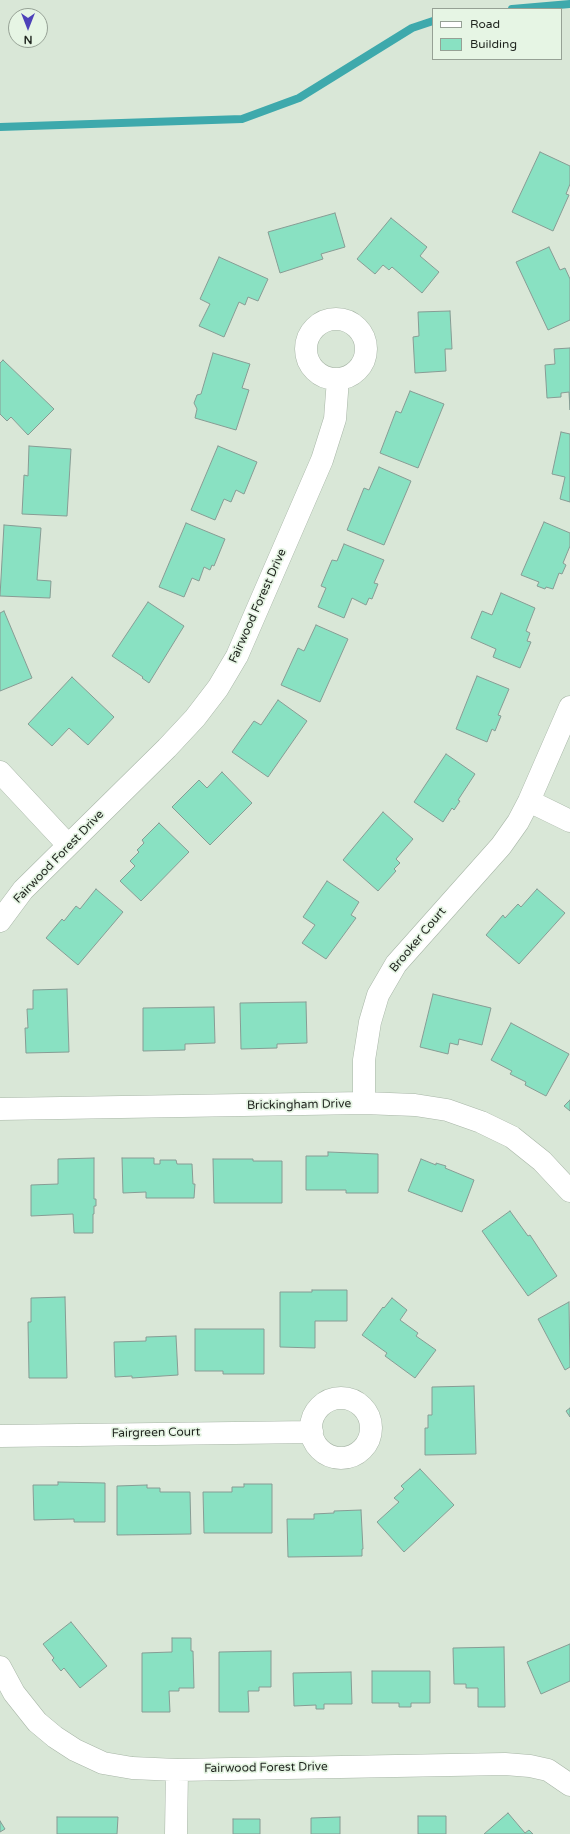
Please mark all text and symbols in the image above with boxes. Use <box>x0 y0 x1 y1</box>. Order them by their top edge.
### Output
north arrow <box>8 8 48 48</box>
legend <box>432 8 562 60</box>
text: Road <box>470 17 500 31</box>
text: N <box>24 33 32 46</box>
text: Building <box>470 37 517 51</box>
street label: Fairwood Forest Drive <box>226 547 290 665</box>
street label: Fairwood Forest Drive <box>11 808 107 906</box>
street label: Brooker Court <box>387 905 449 975</box>
street label: Brickingham Drive <box>247 1097 351 1113</box>
street label: Fairgreen Court <box>112 1425 200 1441</box>
street label: Fairwood Forest Drive <box>204 1760 328 1776</box>

